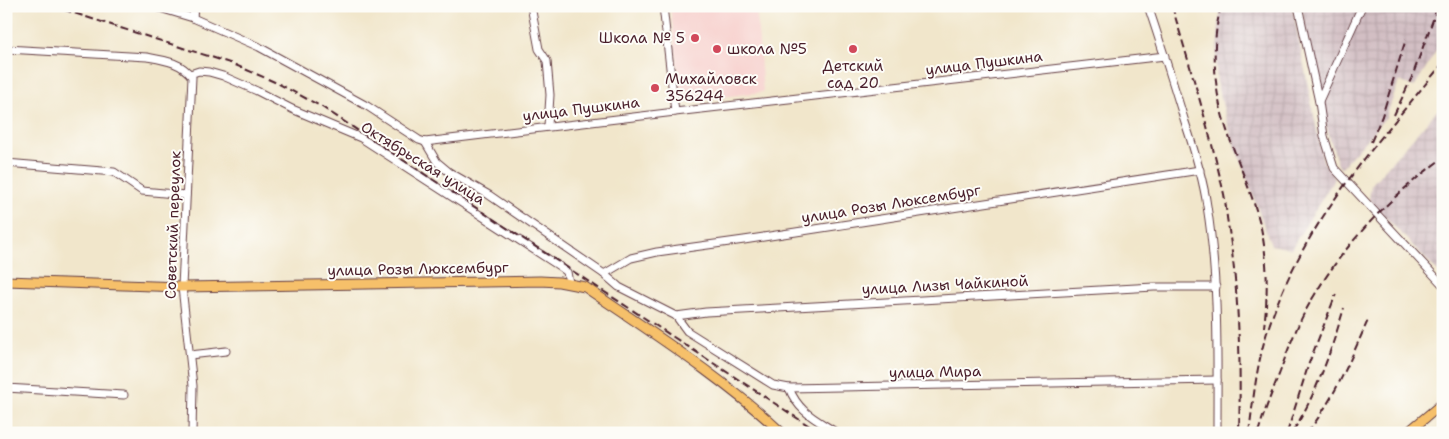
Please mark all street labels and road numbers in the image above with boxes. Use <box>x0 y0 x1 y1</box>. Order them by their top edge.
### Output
street label: улица Пушкина <box>924 46 1044 80</box>
street label: улица Пушкина <box>521 92 641 126</box>
street label: Октябрьская улица <box>357 117 489 210</box>
street label: Советский переулок <box>160 150 186 299</box>
street label: улица Розы Люксембург <box>800 180 982 228</box>
street label: улица Розы Люксембург <box>327 257 509 281</box>
street label: улица Лизы Чайкиной <box>861 271 1029 299</box>
street label: улица Мира <box>889 361 982 383</box>

